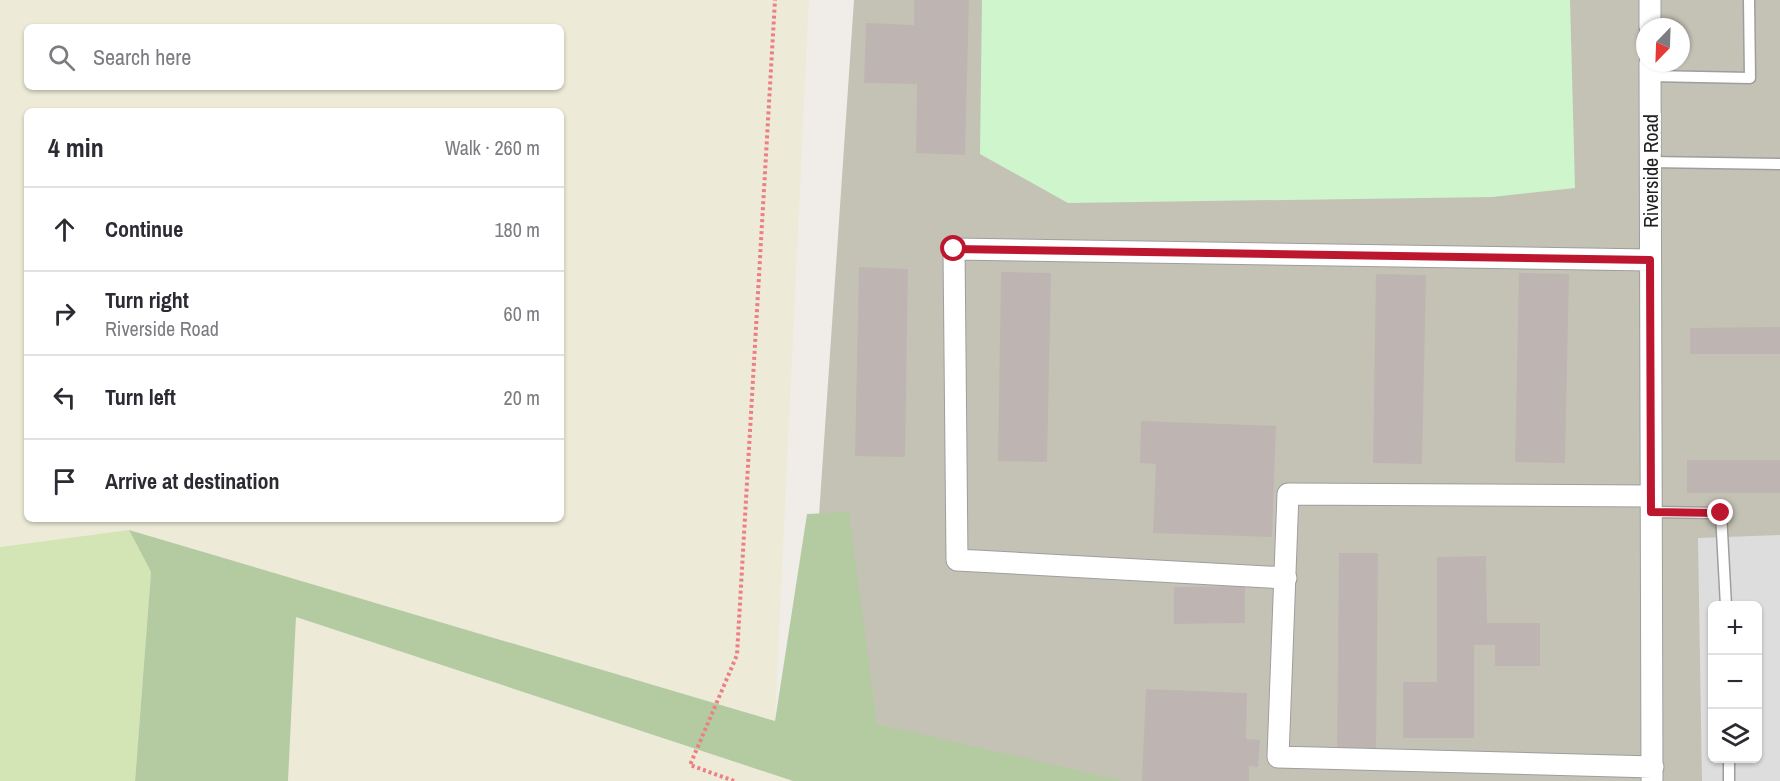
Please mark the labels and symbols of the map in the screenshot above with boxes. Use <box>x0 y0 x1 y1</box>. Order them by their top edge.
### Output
north arrow <box>1636 18 1690 72</box>
street label: Riverside Road <box>1637 114 1664 228</box>
route start <box>940 235 966 261</box>
route end <box>1707 499 1733 525</box>

